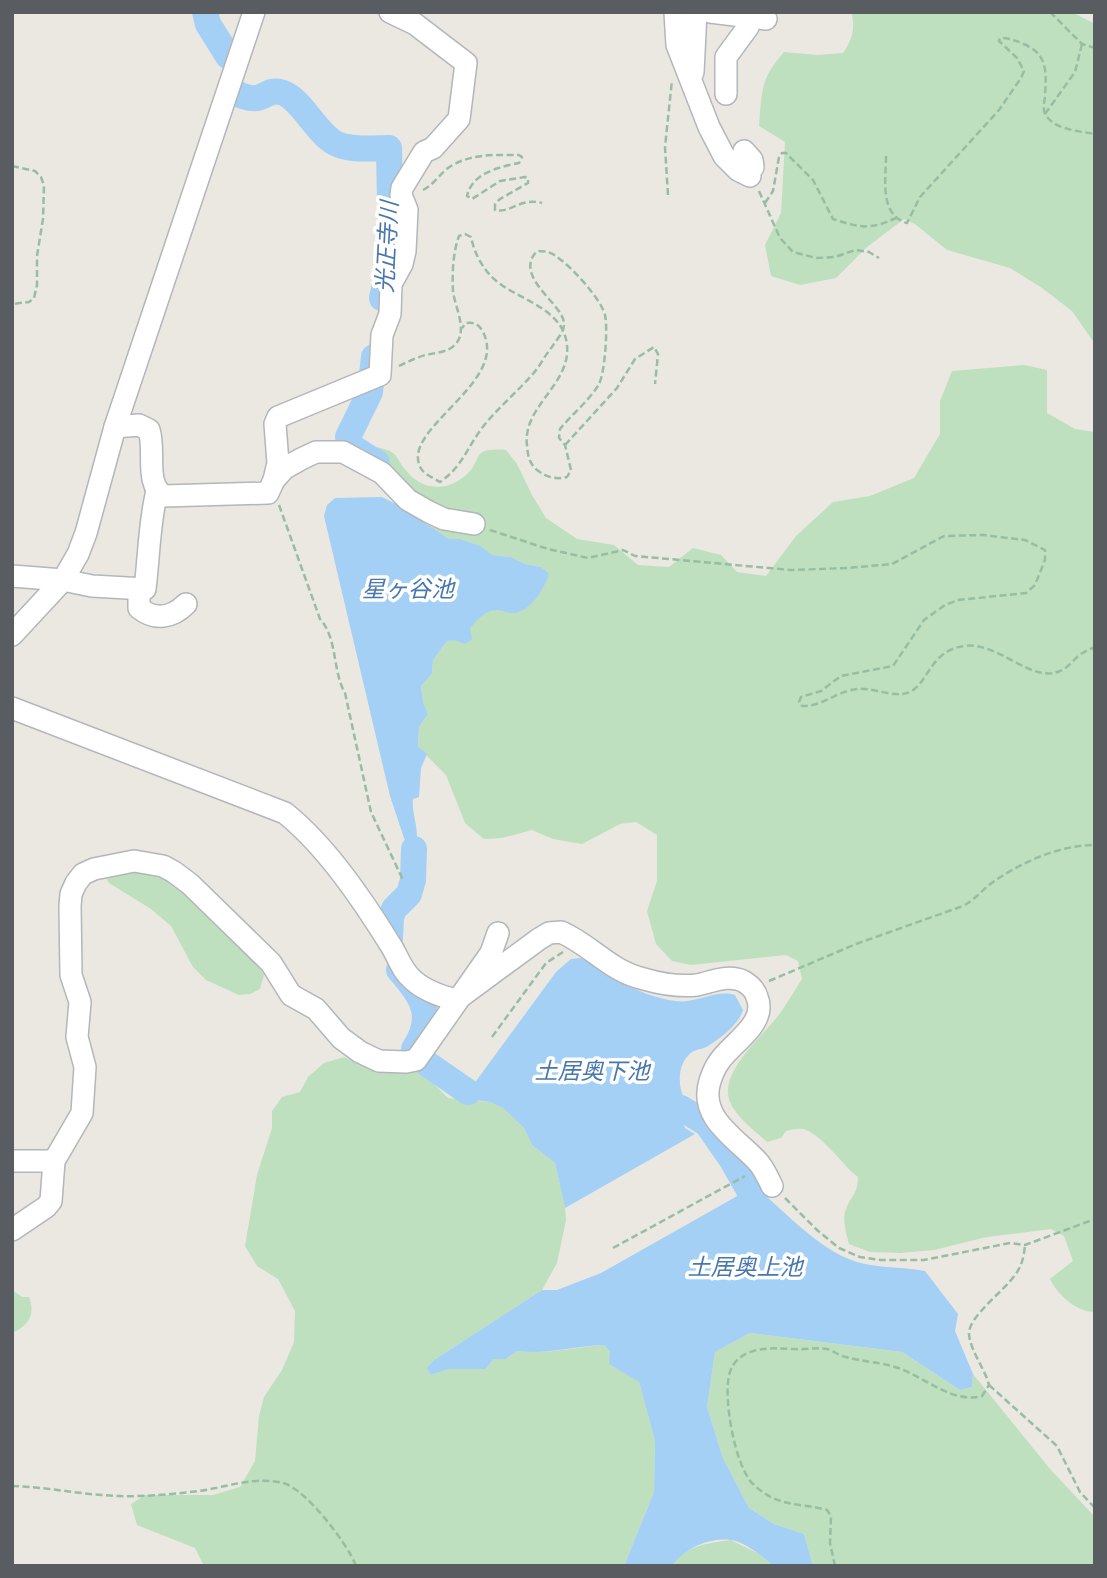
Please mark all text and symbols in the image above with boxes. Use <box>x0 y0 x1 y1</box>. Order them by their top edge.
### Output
water label: 光正寺川 <box>371 197 404 294</box>
water label: 星ヶ谷池 <box>362 575 456 603</box>
water label: 土居奥下池 <box>535 1057 652 1085</box>
water label: 土居奥上池 <box>688 1253 805 1281</box>

